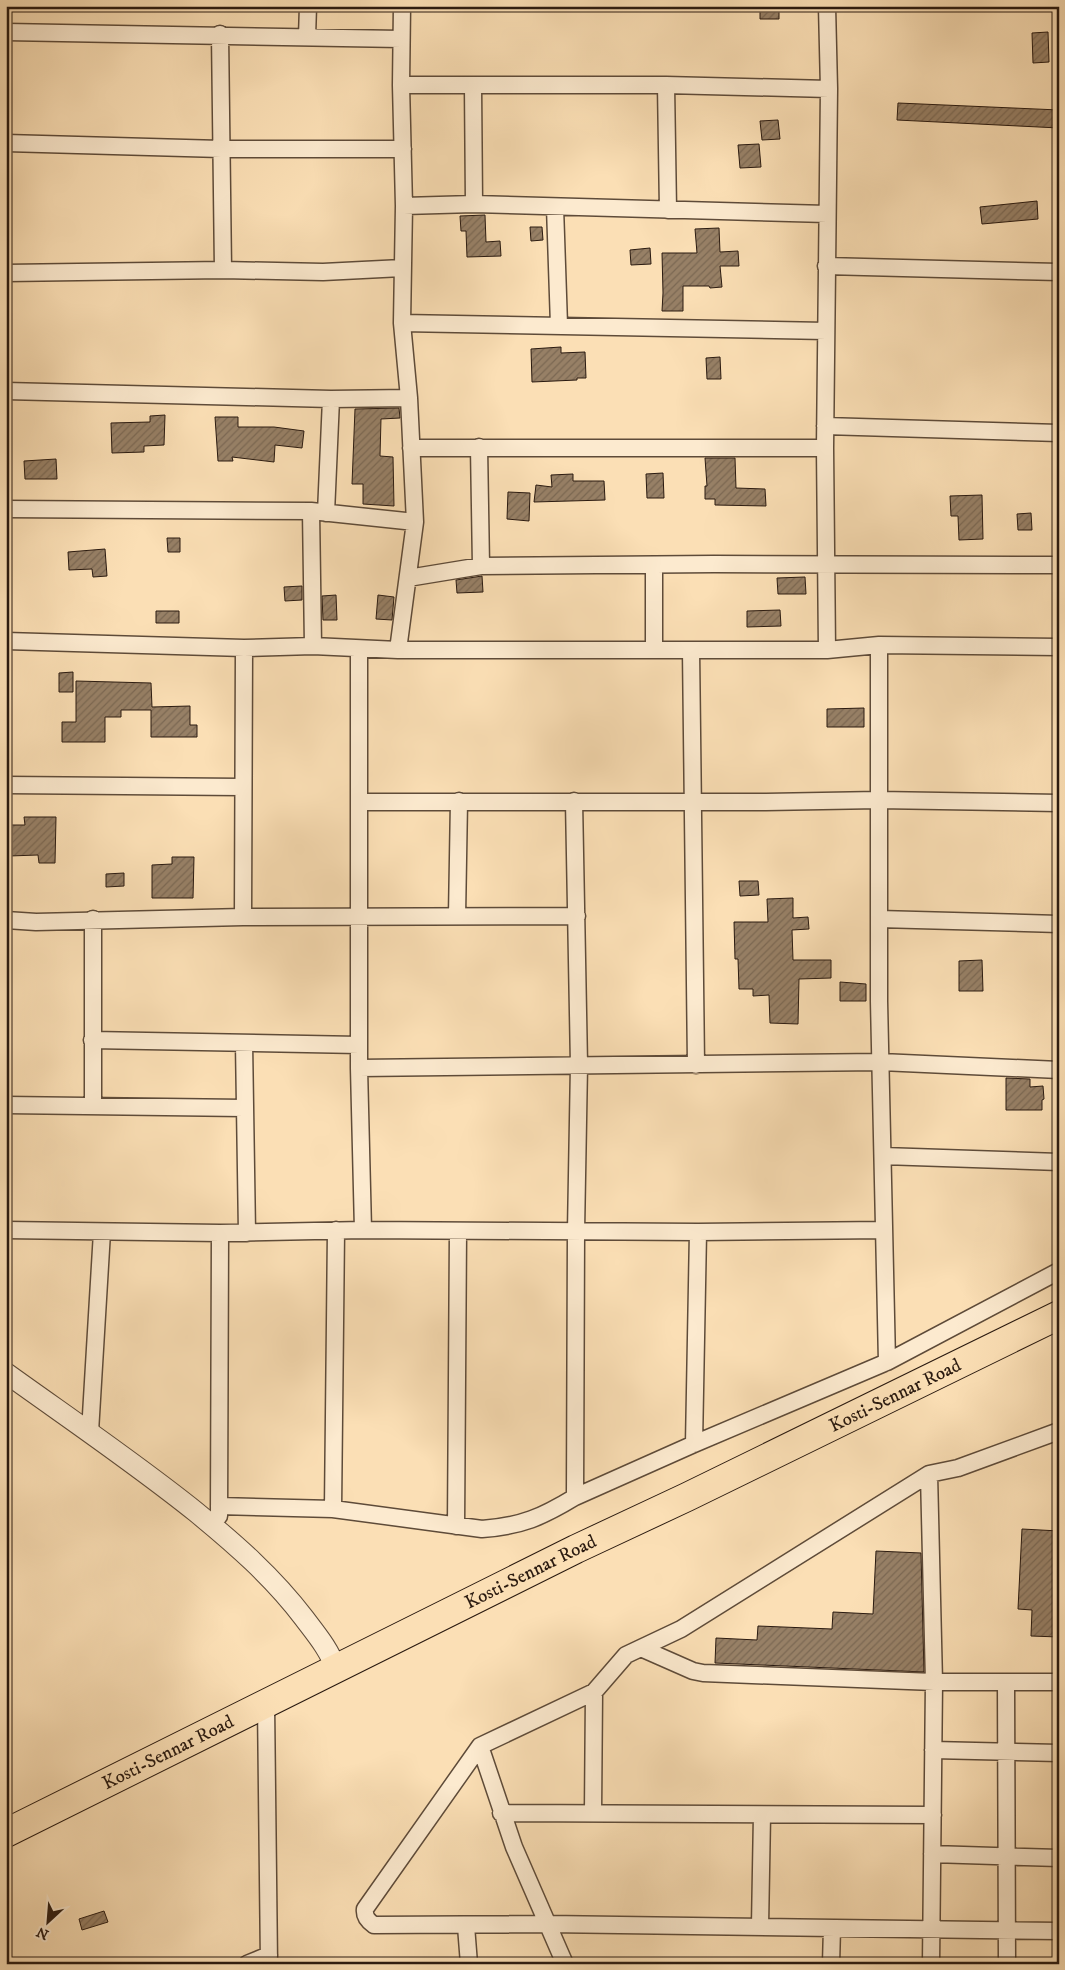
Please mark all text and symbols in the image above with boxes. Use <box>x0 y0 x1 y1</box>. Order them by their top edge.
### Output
street label: Kosti-Sennar Road <box>825 1353 965 1437</box>
street label: Kosti-Sennar Road <box>461 1529 600 1614</box>
street label: Kosti-Sennar Road <box>99 1710 238 1795</box>
north arrow <box>22 1898 72 1948</box>
text: N <box>33 1922 52 1943</box>

